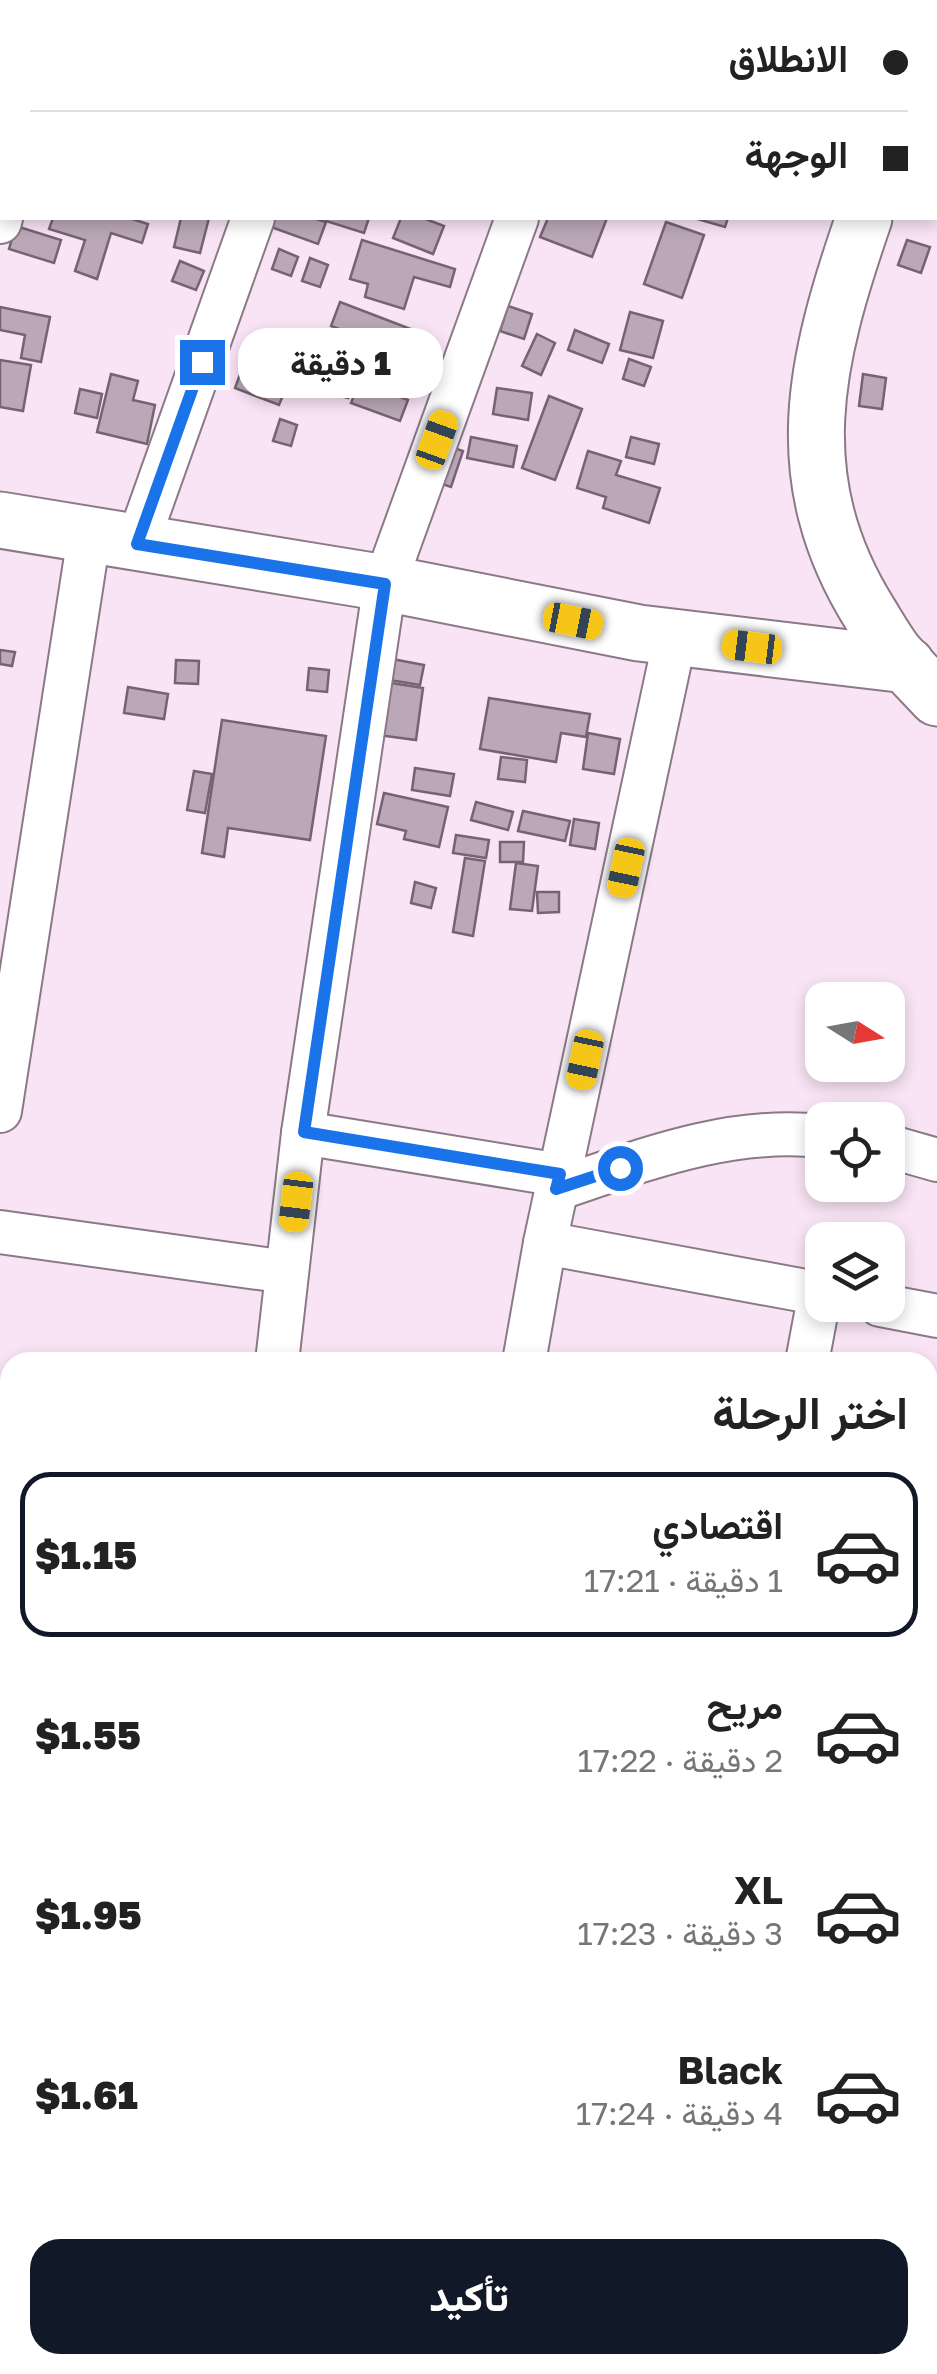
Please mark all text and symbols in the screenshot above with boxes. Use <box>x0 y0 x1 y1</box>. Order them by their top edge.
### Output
text: الانطلاق <box>729 35 848 80</box>
text: الوجهة <box>745 131 848 176</box>
callout: 1 دقيقة <box>237 327 442 397</box>
route end <box>180 340 225 385</box>
text: 1 دقيقة <box>290 344 391 382</box>
car <box>413 407 461 473</box>
car <box>541 601 605 641</box>
car <box>720 628 784 666</box>
car <box>605 836 647 900</box>
north arrow <box>805 982 905 1082</box>
map controls <box>805 982 905 1322</box>
car <box>564 1028 606 1092</box>
button: locate <box>805 1102 905 1202</box>
route start <box>598 1146 643 1191</box>
car <box>277 1170 315 1234</box>
button: layers <box>805 1222 905 1322</box>
text: اختر الرحلة <box>712 1385 908 1439</box>
text: اقتصادي <box>652 1502 783 1547</box>
icon: car <box>813 1510 903 1600</box>
text: $1.15 <box>35 1532 137 1577</box>
text: 1 دقيقة · 17:21 <box>584 1561 783 1599</box>
text: مريح <box>707 1682 783 1727</box>
icon: car <box>813 1690 903 1780</box>
text: $1.55 <box>35 1712 141 1757</box>
text: 2 دقيقة · 17:22 <box>578 1741 783 1779</box>
text: XL <box>734 1867 783 1912</box>
icon: car <box>813 1870 903 1960</box>
text: $1.95 <box>35 1892 142 1937</box>
text: 3 دقيقة · 17:23 <box>577 1914 783 1952</box>
text: Black <box>678 2047 783 2092</box>
icon: car <box>813 2050 903 2140</box>
text: $1.61 <box>35 2072 138 2117</box>
text: 4 دقيقة · 17:24 <box>576 2094 783 2132</box>
button: تأكيد <box>30 2239 908 2354</box>

